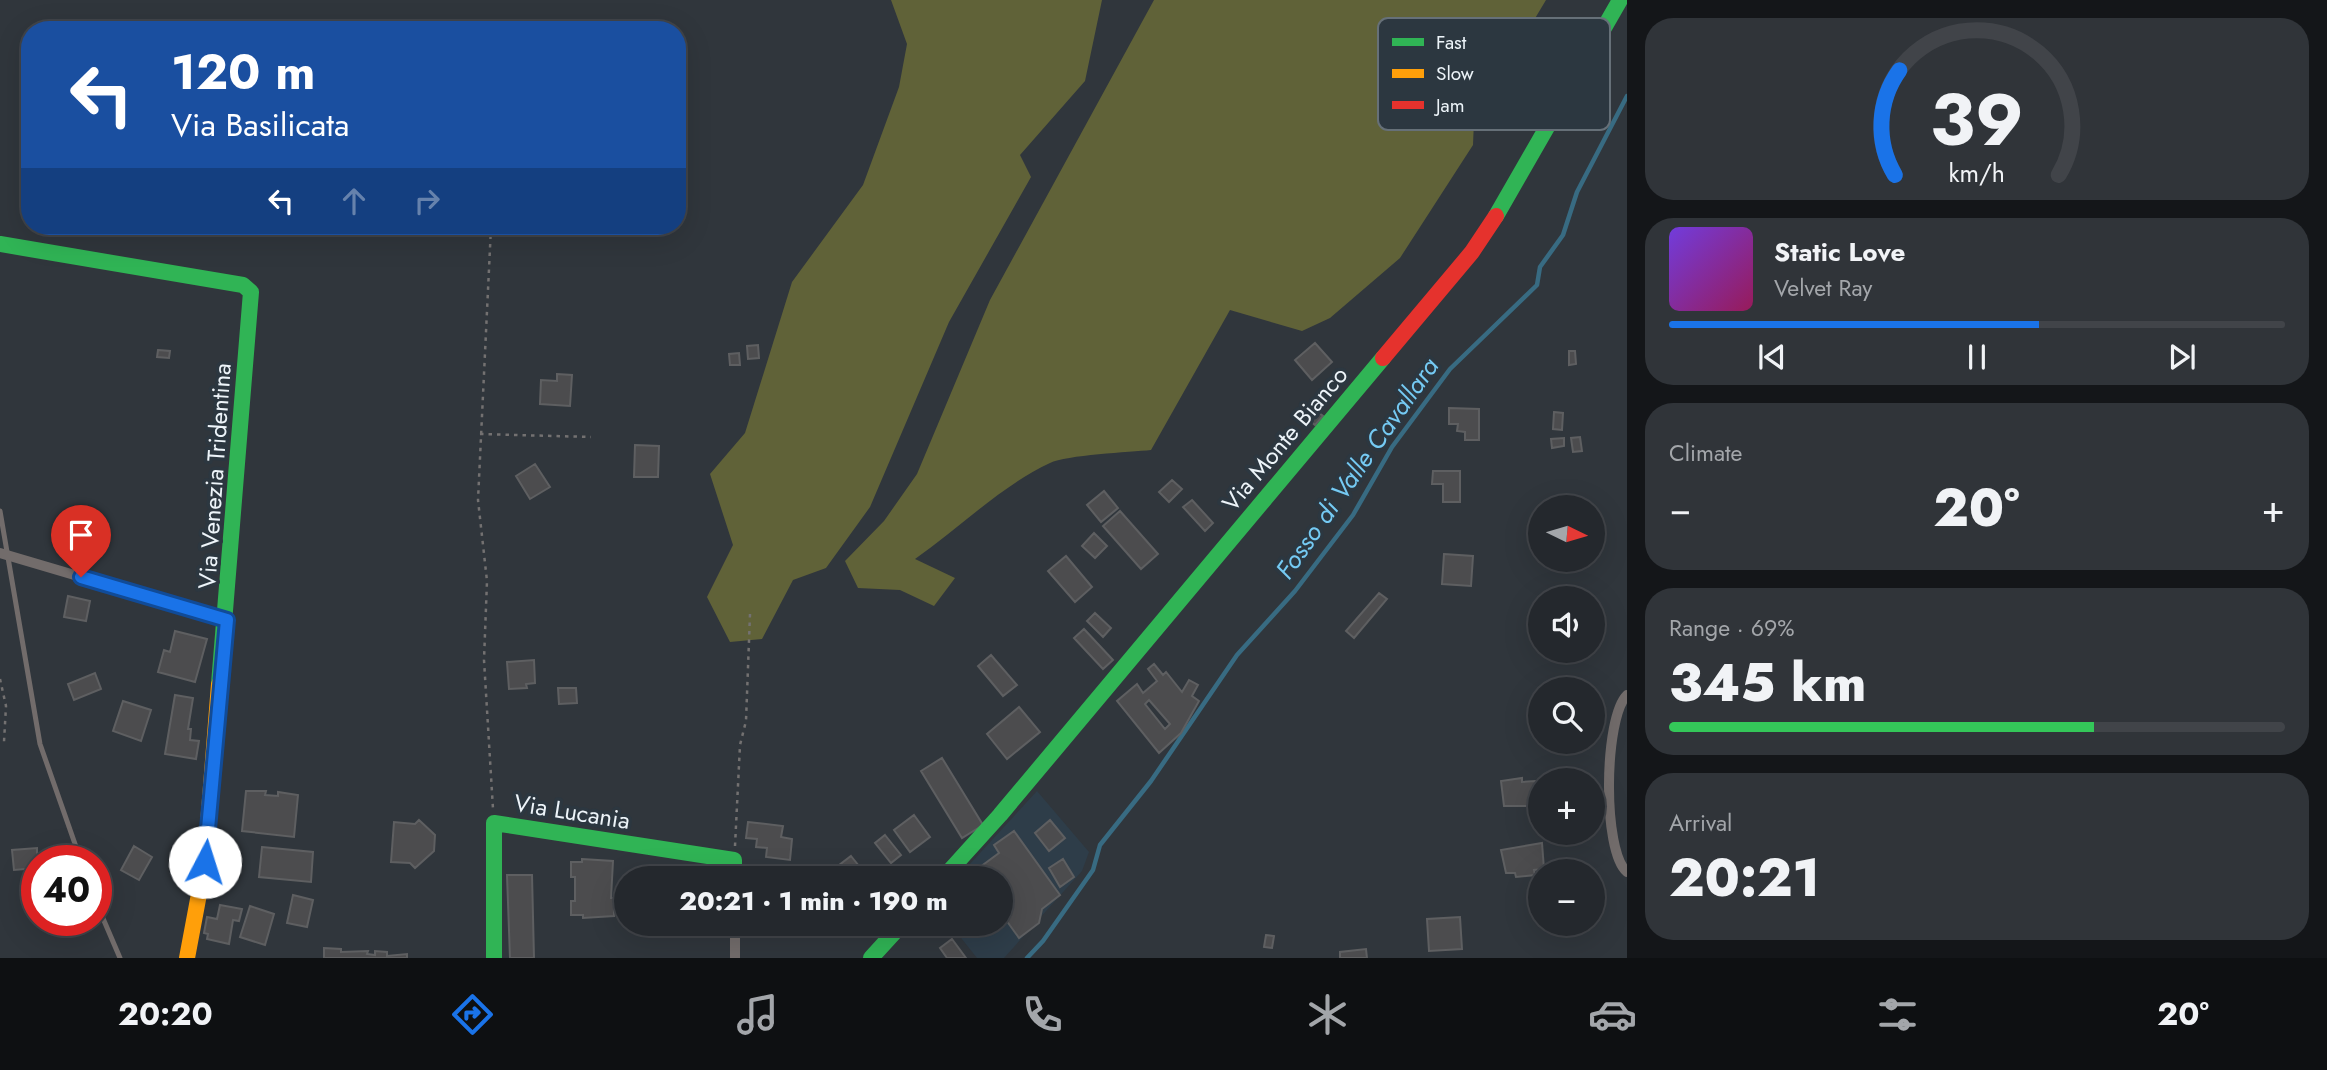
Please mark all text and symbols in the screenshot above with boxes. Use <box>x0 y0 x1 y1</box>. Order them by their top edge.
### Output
legend <box>1378 18 1610 130</box>
text: Fast <box>1436 29 1467 56</box>
text: 120 m <box>171 37 315 107</box>
icon: left <box>56 49 147 140</box>
text: Slow <box>1436 60 1474 87</box>
text: 39 <box>1930 67 2024 172</box>
text: Jam <box>1433 92 1465 119</box>
text: Via Basilicata <box>171 102 349 148</box>
text: km/h <box>1949 155 2005 191</box>
icon: left <box>262 182 300 220</box>
icon: ahead <box>335 182 373 220</box>
icon: right <box>408 182 446 220</box>
text: Static Love <box>1774 233 1906 271</box>
text: Velvet Ray <box>1774 271 1872 305</box>
icon: previous <box>1753 338 1791 376</box>
icon: pause <box>1958 338 1996 376</box>
icon: next <box>2163 338 2201 376</box>
water label: Fosso di Valle Cavallara <box>1266 349 1448 587</box>
street label: Via Monte Bianco <box>1213 359 1356 519</box>
street label: Via Venezia Tridentina <box>189 362 240 590</box>
text: Climate <box>1669 436 1742 470</box>
text: 20° <box>1933 470 2020 546</box>
text: − <box>1669 481 1691 536</box>
text: + <box>2262 481 2285 536</box>
north arrow <box>1528 495 1605 572</box>
map controls <box>1528 495 1605 936</box>
pin <box>51 505 111 577</box>
icon: arrive <box>62 516 100 554</box>
button: sound <box>1528 586 1605 663</box>
text: Range · 69% <box>1669 611 1794 645</box>
text: 345 km <box>1669 645 1866 721</box>
button: search <box>1528 677 1605 754</box>
button: + <box>1528 768 1605 845</box>
street label: Via Lucania <box>511 785 633 838</box>
text: Arrival <box>1669 806 1732 840</box>
position arrow <box>168 825 242 899</box>
text: 20:21 <box>1669 840 1820 916</box>
speed limit sign: 40 <box>21 845 112 936</box>
button: − <box>1528 859 1605 936</box>
text: 20:21 · 1 min · 190 m <box>679 882 948 920</box>
icon: directions <box>448 990 497 1039</box>
icon: music <box>733 990 782 1039</box>
icon: phone <box>1018 990 1067 1039</box>
icon: climate <box>1303 990 1352 1039</box>
icon: car <box>1588 990 1637 1039</box>
icon: filters <box>1873 990 1922 1039</box>
text: 20:20 <box>118 991 213 1037</box>
text: 20° <box>2157 991 2209 1037</box>

